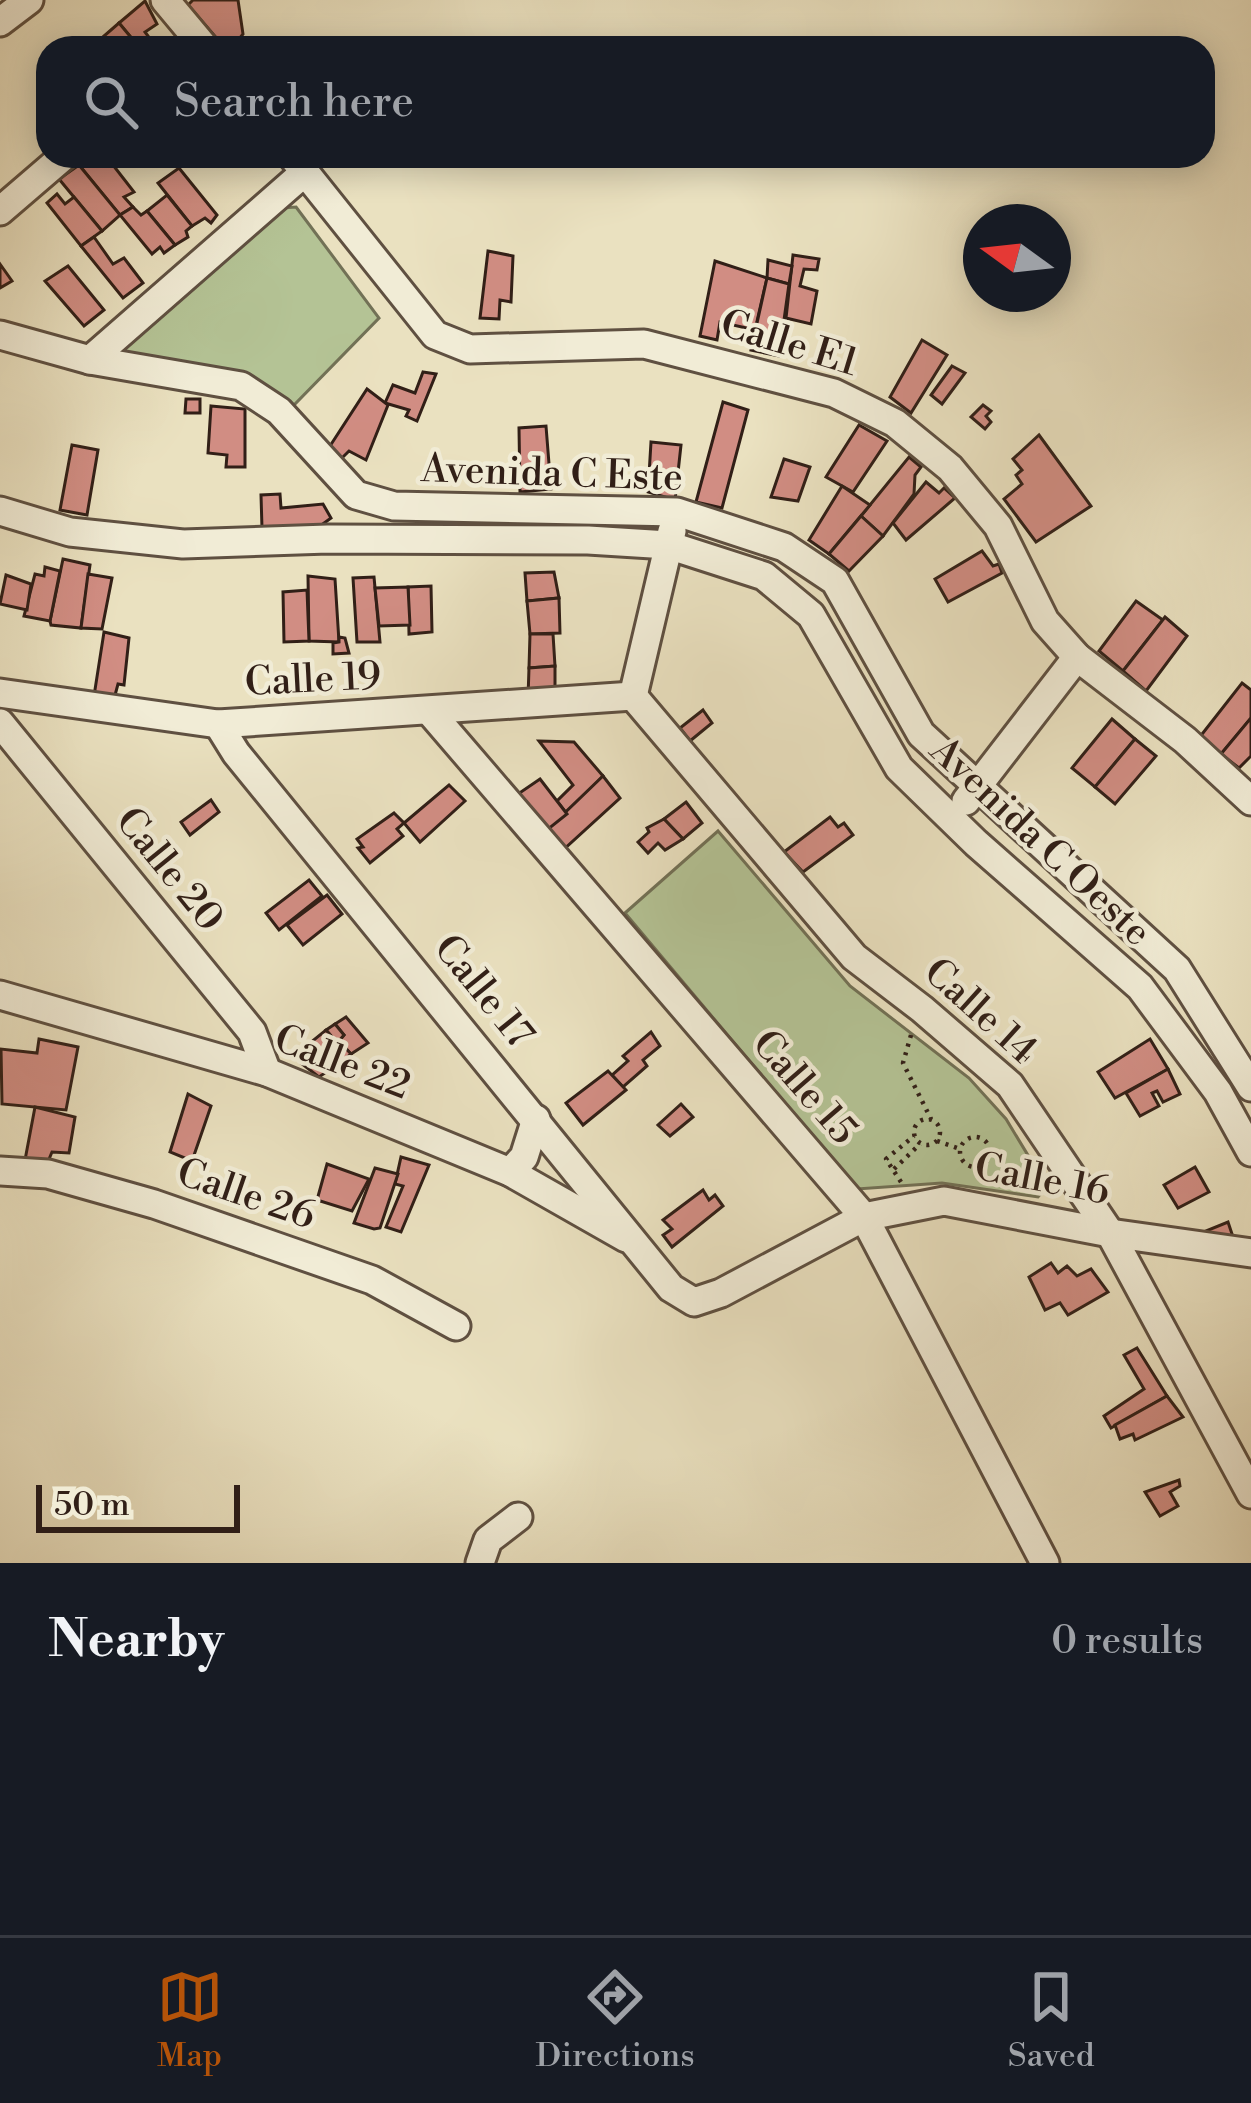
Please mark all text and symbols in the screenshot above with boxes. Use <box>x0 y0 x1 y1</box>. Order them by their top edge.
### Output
search box <box>36 36 1215 168</box>
icon: search <box>78 69 144 135</box>
text: Search here <box>174 74 414 131</box>
north arrow <box>963 204 1071 312</box>
street label: Calle E1 <box>714 300 864 388</box>
street label: Avenida C Este <box>419 445 684 503</box>
street label: Calle 19 <box>244 652 382 708</box>
street label: Avenida C Oeste <box>918 726 1161 957</box>
street label: Calle 20 <box>104 798 234 942</box>
street label: Calle 17 <box>422 925 544 1059</box>
street label: Calle 14 <box>913 948 1047 1076</box>
street label: Calle 22 <box>267 1015 417 1111</box>
street label: Calle 15 <box>741 1021 867 1155</box>
street label: Calle 16 <box>970 1143 1114 1217</box>
street label: Calle 26 <box>170 1149 322 1241</box>
scale bar <box>36 1479 240 1532</box>
text: 50 m <box>54 1485 130 1526</box>
text: Nearby <box>48 1609 224 1673</box>
text: 0 results <box>1051 1617 1203 1666</box>
tab: Map <box>157 1964 223 2077</box>
tab: Directions <box>536 1964 695 2077</box>
tab: Saved <box>1008 1964 1094 2077</box>

